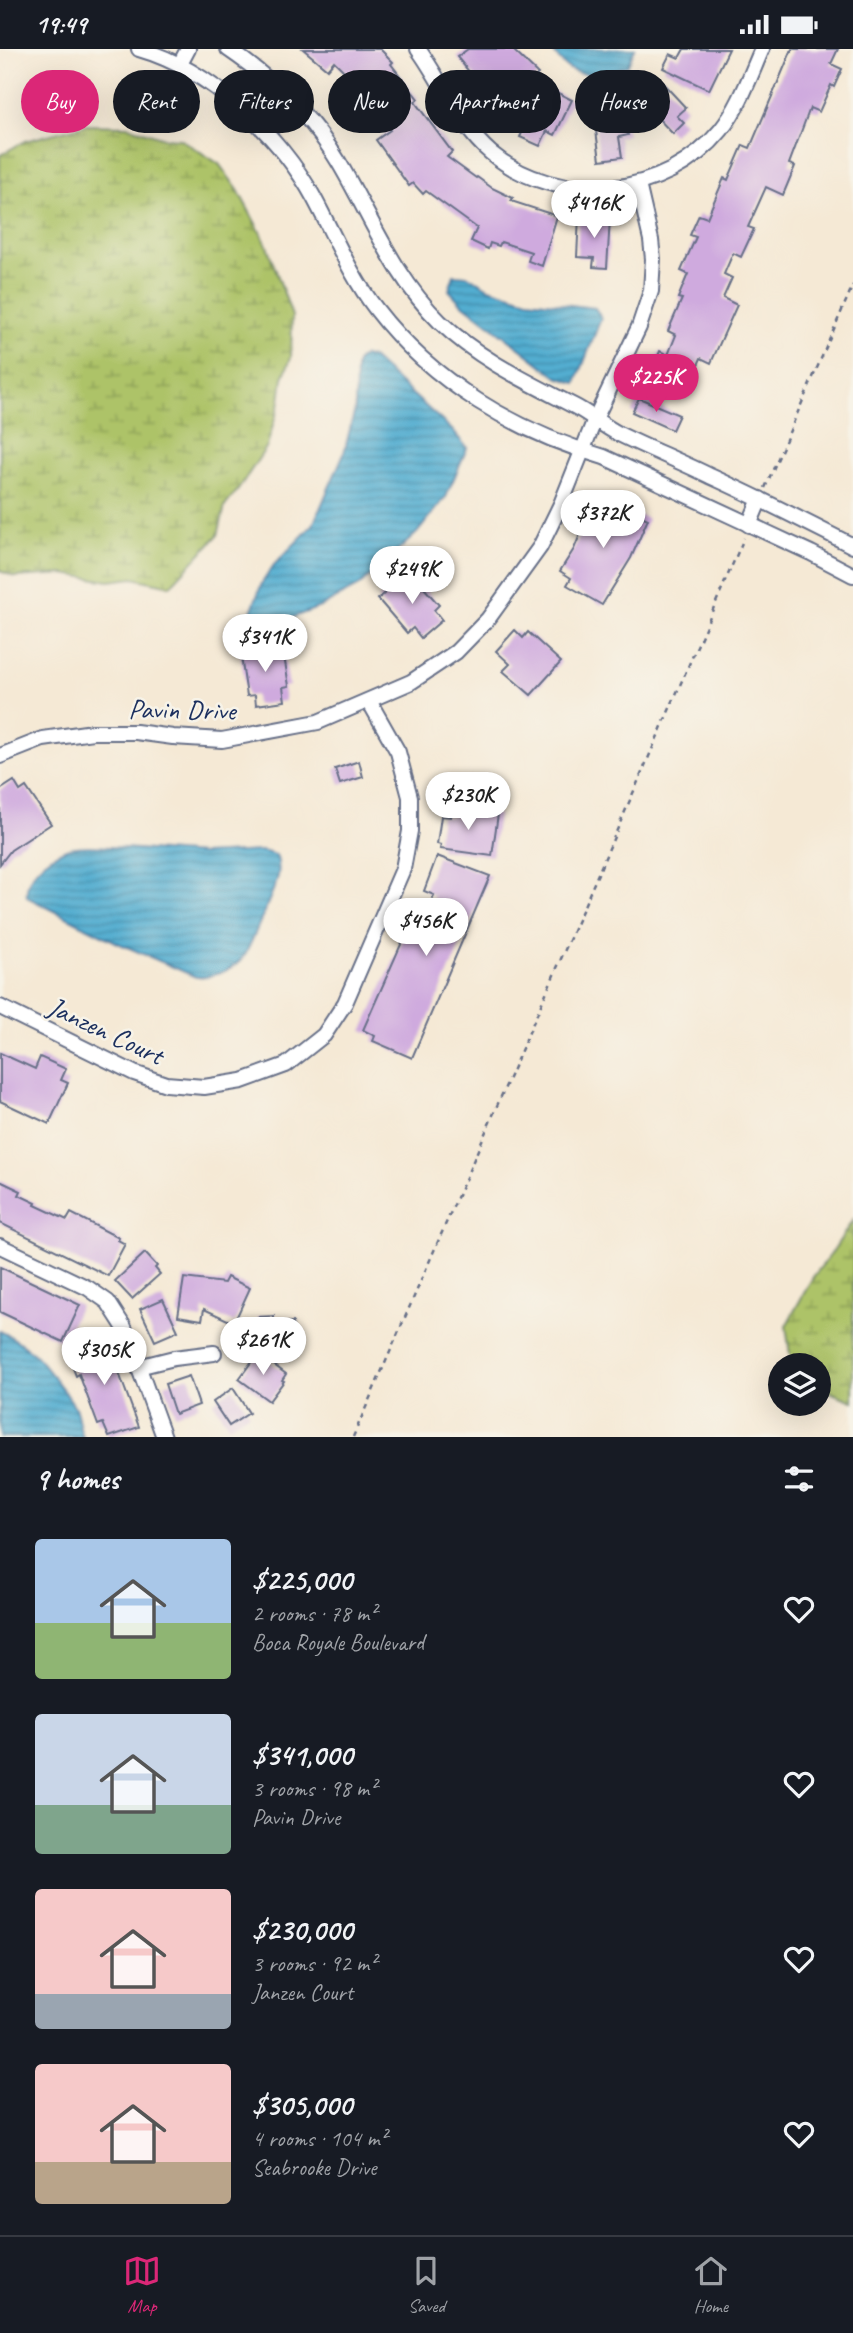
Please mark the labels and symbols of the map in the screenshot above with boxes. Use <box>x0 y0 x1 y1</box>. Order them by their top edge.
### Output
pin: $416K <box>545 181 643 240</box>
pin: $225K <box>607 355 705 414</box>
pin: $372K <box>554 491 652 550</box>
pin: $249K <box>363 547 461 606</box>
pin: $341K <box>216 615 314 674</box>
street label: Pavin Drive <box>128 691 238 728</box>
pin: $230K <box>419 773 517 832</box>
pin: $456K <box>377 899 475 958</box>
street label: Janzen Court <box>41 988 171 1074</box>
pin: $261K <box>214 1317 312 1377</box>
pin: $305K <box>55 1327 153 1387</box>

